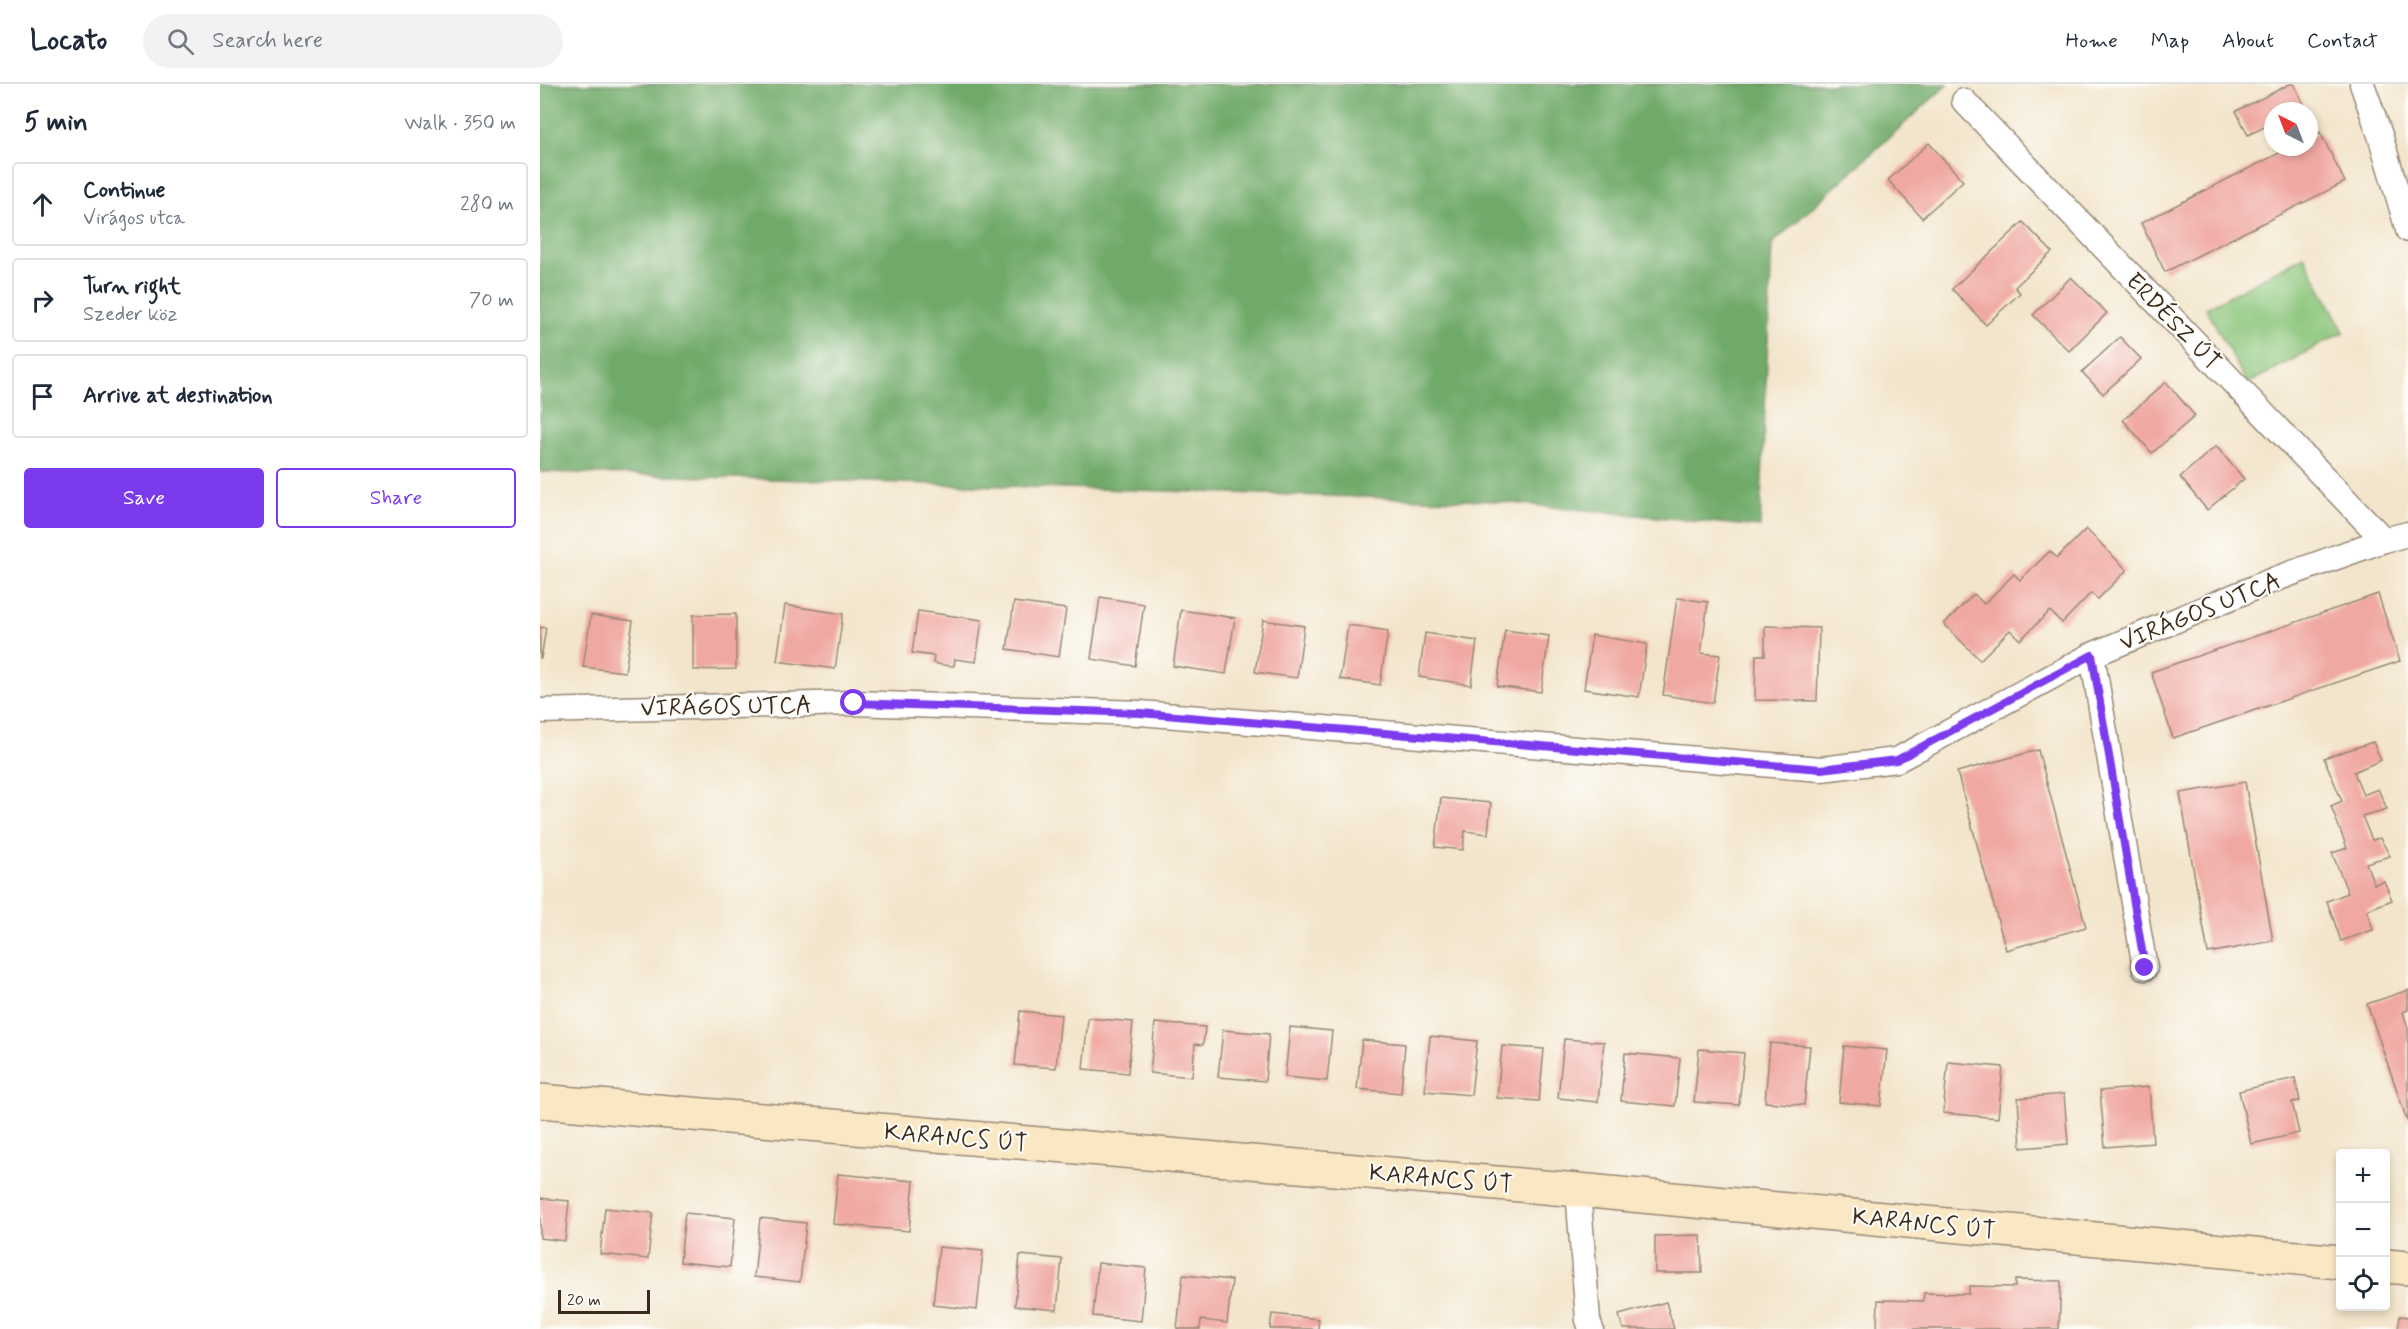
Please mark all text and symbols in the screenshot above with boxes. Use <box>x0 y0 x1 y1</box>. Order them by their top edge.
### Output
search box <box>143 14 563 68</box>
text: Locato <box>30 23 107 60</box>
icon: search <box>164 25 197 58</box>
text: Search here <box>212 27 323 55</box>
text: Home <box>2066 27 2118 55</box>
text: Map <box>2151 27 2189 55</box>
text: About <box>2222 27 2274 55</box>
text: Contact <box>2307 27 2378 55</box>
north arrow <box>2264 102 2318 156</box>
text: 5 min <box>24 106 88 140</box>
text: Walk · 350 m <box>404 110 516 137</box>
text: Continue <box>83 177 165 205</box>
icon: ahead <box>26 188 59 221</box>
text: 280 m <box>460 191 514 218</box>
text: Virágos utca <box>83 205 185 232</box>
street label: ERDÉSZ ÚT <box>2119 265 2229 378</box>
text: Turn right <box>83 273 181 301</box>
icon: right <box>26 284 59 317</box>
text: 70 m <box>469 287 514 314</box>
text: Szeder köz <box>83 301 178 328</box>
icon: arrive <box>26 380 59 413</box>
text: Arrive at destination <box>83 382 273 410</box>
button: Save <box>24 468 264 528</box>
button: Share <box>276 468 516 528</box>
street label: VIRÁGOS UTCA <box>2115 565 2286 659</box>
route start <box>840 689 866 715</box>
street label: VIRÁGOS UTCA <box>640 690 812 724</box>
route end <box>2131 954 2157 980</box>
street label: KARANCS ÚT <box>883 1117 1029 1160</box>
map controls <box>2336 1149 2390 1311</box>
button: + <box>2336 1149 2390 1203</box>
street label: KARANCS ÚT <box>1368 1158 1514 1201</box>
street label: KARANCS ÚT <box>1851 1202 1997 1247</box>
button: − <box>2336 1203 2390 1257</box>
button: locate <box>2336 1257 2390 1311</box>
scale bar <box>558 1287 650 1314</box>
text: 20 m <box>567 1290 601 1311</box>

